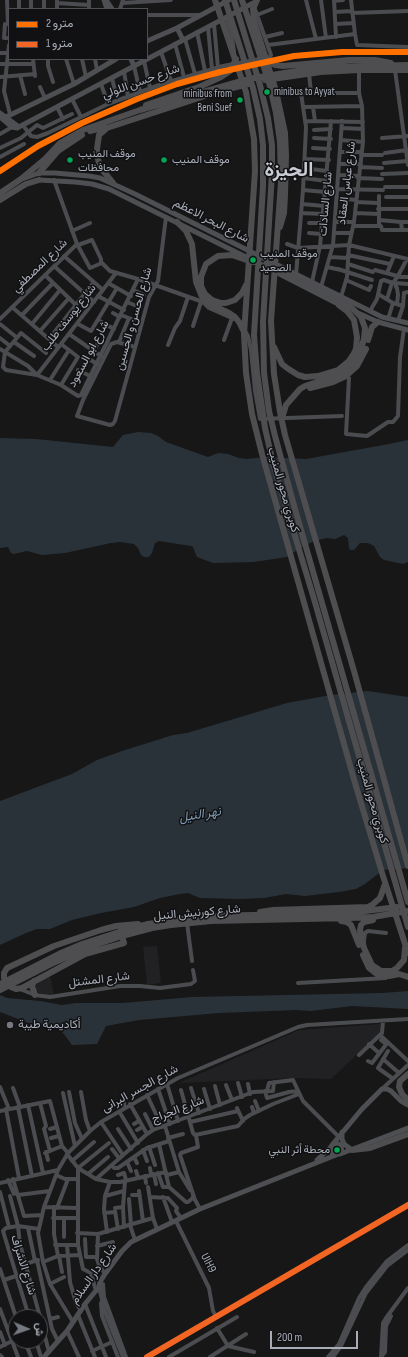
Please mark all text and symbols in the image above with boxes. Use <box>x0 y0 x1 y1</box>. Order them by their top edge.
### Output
legend <box>8 8 148 60</box>
text: مترو 2 <box>46 16 73 31</box>
text: مترو 1 <box>46 36 73 51</box>
street label: شارع حسن اللولي <box>100 61 182 103</box>
place label: minibus to Ayyat <box>274 85 335 99</box>
place label: minibus from Beni Suef <box>183 87 232 113</box>
marker: minibus to Ayyat <box>262 87 272 97</box>
marker: minibus from Beni Suef <box>235 95 245 105</box>
street label: شارع عباس العقاد <box>335 141 359 225</box>
place label: موقف المنيب محافظات <box>78 147 136 173</box>
place label: موقف المنيب <box>172 153 230 167</box>
marker: موقف المنيب محافظات <box>65 155 75 165</box>
marker: موقف المنيب <box>159 155 169 165</box>
district label: الجيزة <box>265 159 313 183</box>
street label: شارع السادات <box>316 171 336 237</box>
street label: شارع البحر الاعظم <box>171 196 251 246</box>
street label: شارع المصطفي <box>9 236 71 296</box>
place label: موقف المنيب الصعيد <box>260 247 318 273</box>
marker: موقف المنيب الصعيد <box>248 255 258 265</box>
street label: شارع الحسن و الحسين <box>112 266 156 372</box>
street label: شارع يوسف طلب <box>38 282 100 354</box>
street label: شارع ابو السعود <box>65 318 113 390</box>
street label: كوبري محور المنيب <box>264 446 302 534</box>
street label: كوبري محور المنيب <box>353 757 391 845</box>
water label: نهر النيل <box>178 804 222 826</box>
street label: شارع كورنيش النيل <box>153 902 241 924</box>
street label: شارع المشتل <box>67 969 131 991</box>
place label: أكاديمية طيبة <box>18 1018 81 1032</box>
marker: أكاديمية طيبة <box>5 1020 15 1030</box>
street label: شارع الجسر البرانى <box>99 1062 181 1116</box>
street label: شارع الجراج <box>150 1093 206 1127</box>
place label: محطة أثر النبي <box>268 1143 330 1157</box>
marker: محطة أثر النبي <box>332 1145 342 1155</box>
street label: شارع الاشراف <box>7 1233 39 1297</box>
street label: شارع دار السلام <box>68 1241 120 1307</box>
street label: UIH9 <box>197 1251 219 1275</box>
north arrow <box>8 1309 48 1349</box>
text: ش <box>33 1323 46 1336</box>
scale bar <box>272 1323 360 1349</box>
text: 200 m <box>277 1330 302 1345</box>

